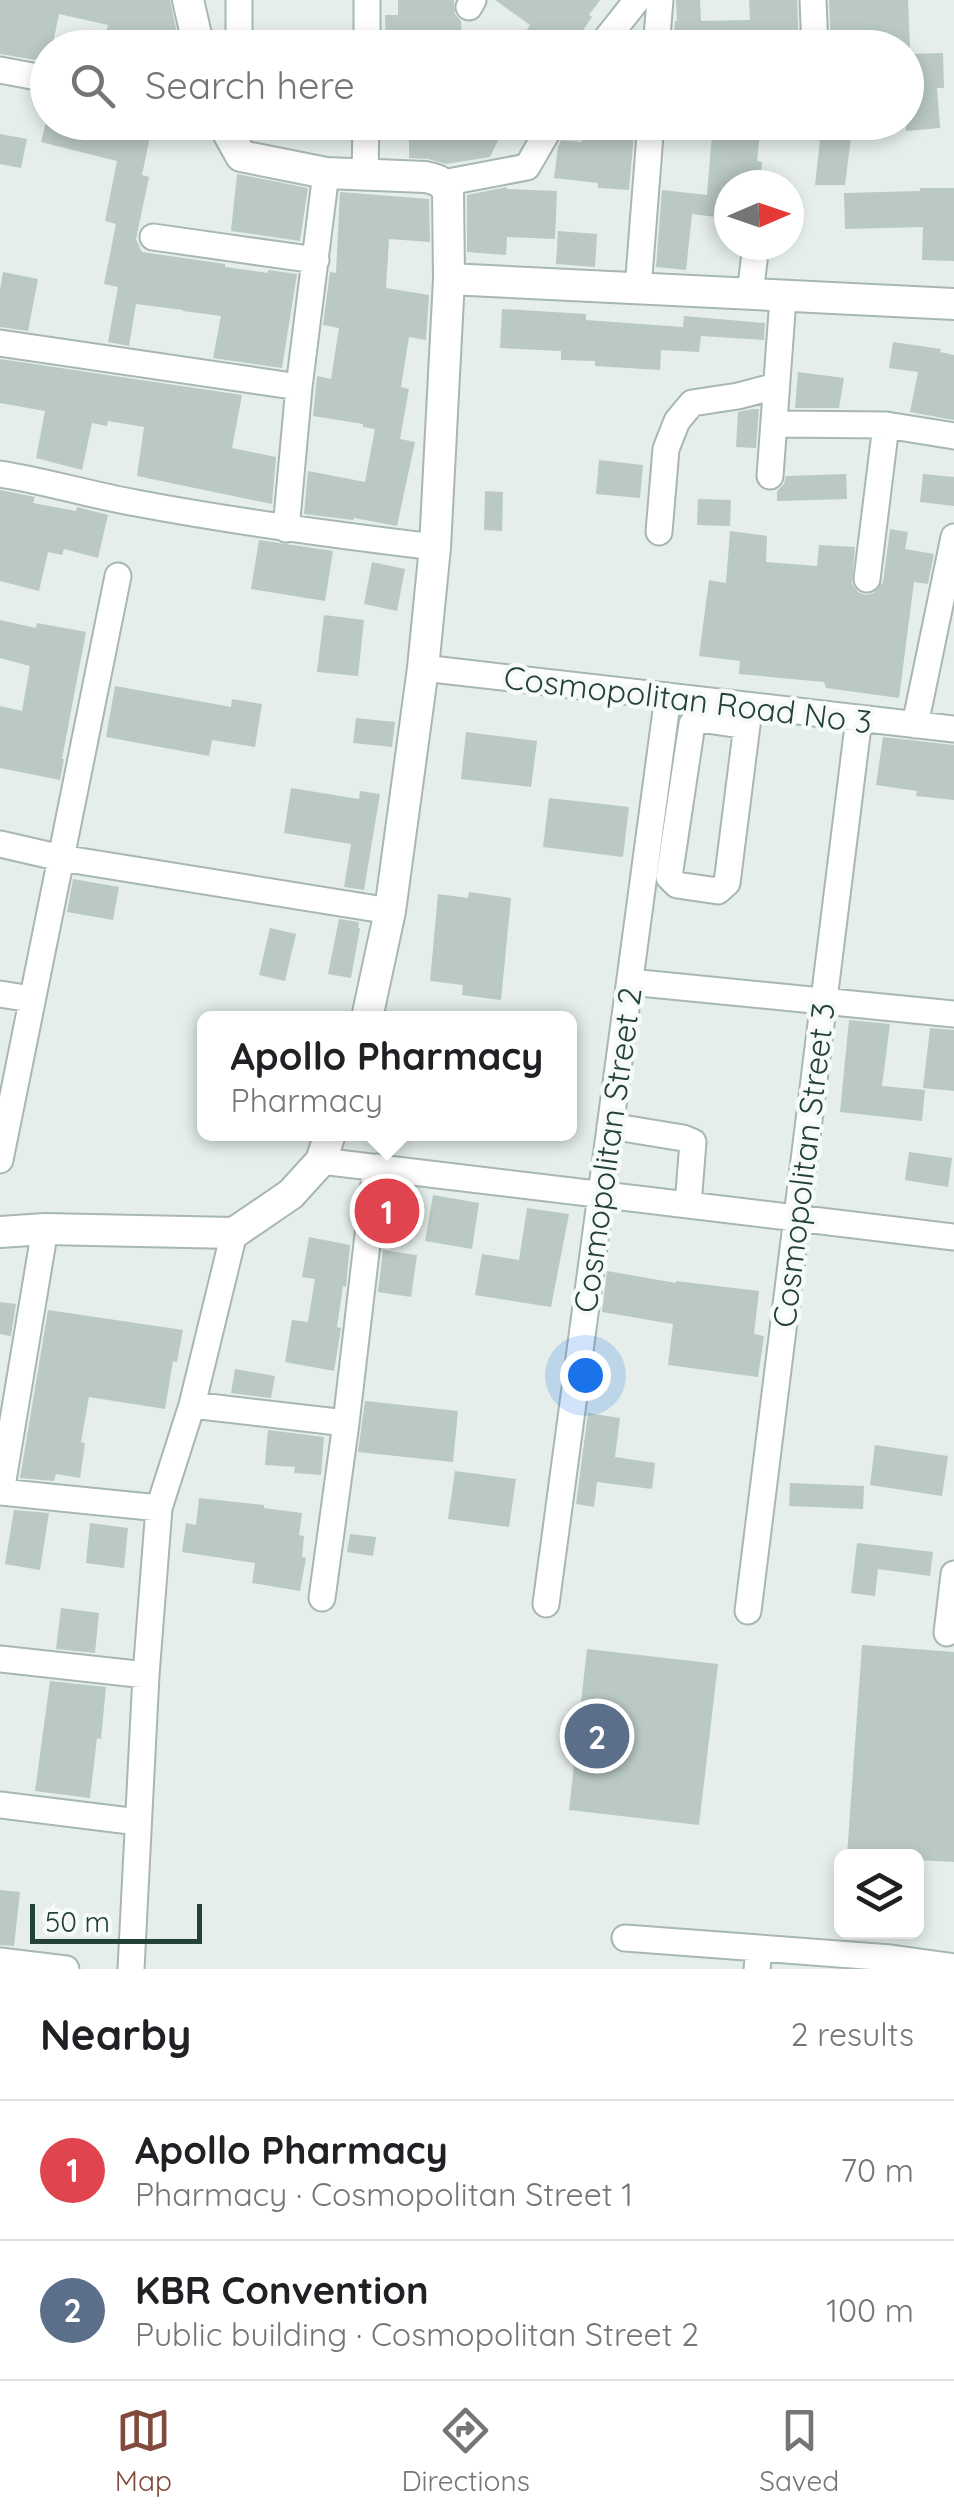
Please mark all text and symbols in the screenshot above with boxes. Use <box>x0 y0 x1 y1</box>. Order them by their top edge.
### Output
search box <box>30 30 924 140</box>
icon: search <box>65 58 120 113</box>
text: Search here <box>145 61 355 109</box>
north arrow <box>714 170 804 260</box>
street label: Cosmopolitan Road No 3 <box>502 657 874 741</box>
street label: Cosmopolitan Street 2 <box>564 985 650 1315</box>
street label: Cosmopolitan Street 3 <box>763 1000 843 1330</box>
popup <box>197 1011 577 1141</box>
text: Apollo Pharmacy <box>231 1032 543 1080</box>
text: Pharmacy <box>231 1080 383 1120</box>
pin: 1 <box>354 1174 420 1248</box>
your location <box>560 1350 611 1401</box>
pin: 2 <box>564 1698 630 1774</box>
map controls <box>834 1849 924 1939</box>
button: layers <box>834 1849 924 1939</box>
scale bar <box>30 1899 202 1944</box>
text: 50 m <box>45 1904 110 1939</box>
text: Nearby <box>40 2008 191 2061</box>
text: 2 results <box>791 2014 914 2054</box>
text: Apollo Pharmacy <box>135 2126 448 2174</box>
text: 1 <box>66 2150 79 2190</box>
text: 70 m <box>841 2150 914 2190</box>
text: Pharmacy · Cosmopolitan Street 1 <box>135 2174 633 2214</box>
text: KBR Convention <box>135 2266 429 2314</box>
text: 2 <box>63 2290 82 2330</box>
text: 100 m <box>826 2290 914 2330</box>
text: Public building · Cosmopolitan Street 2 <box>135 2314 699 2354</box>
tab: Map <box>115 2403 172 2498</box>
tab: Directions <box>401 2403 530 2498</box>
tab: Saved <box>759 2403 839 2498</box>

